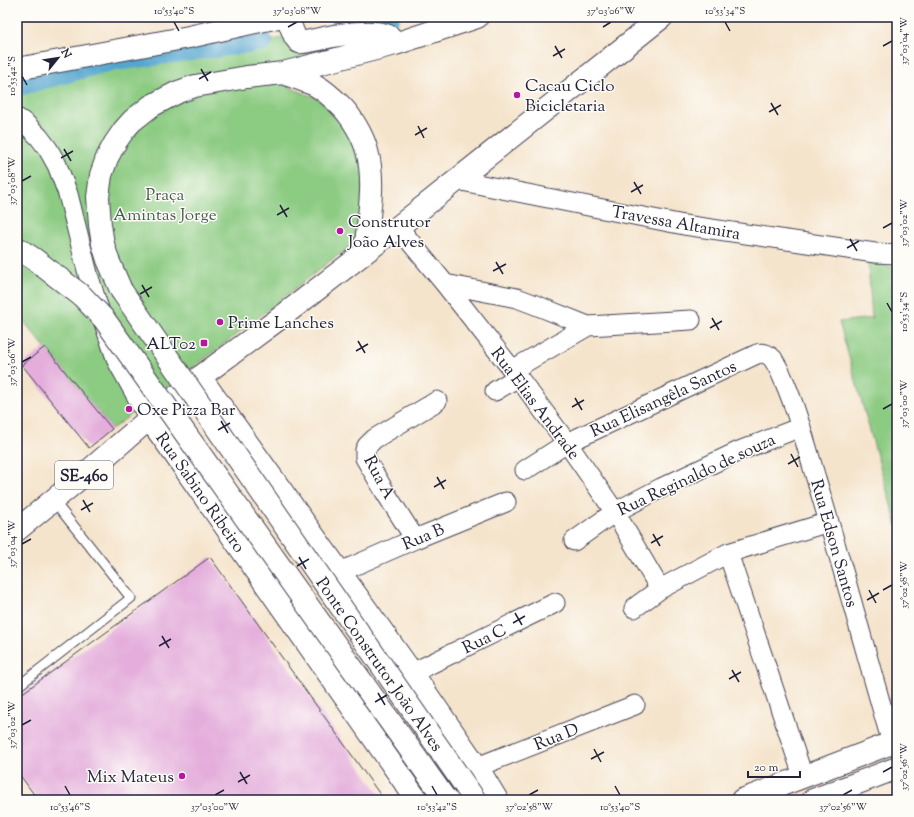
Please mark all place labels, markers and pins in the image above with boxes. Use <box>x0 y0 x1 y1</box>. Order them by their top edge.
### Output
place label: Cacau Ciclo Bicicletaria <box>525 75 614 119</box>
marker: Cacau Ciclo Bicicletaria <box>512 90 522 100</box>
place label: Construtor João Alves <box>347 211 431 255</box>
marker: Construtor João Alves <box>335 226 345 236</box>
place label: Prime Lanches <box>228 312 334 336</box>
marker: Prime Lanches <box>215 317 225 327</box>
place label: ALT02 <box>146 333 196 357</box>
marker: ALT02 <box>199 338 209 348</box>
place label: Oxe Pizza Bar <box>137 399 236 423</box>
marker: Oxe Pizza Bar <box>124 404 134 414</box>
place label: Mix Mateus <box>87 766 174 790</box>
marker: Mix Mateus <box>177 771 187 781</box>

